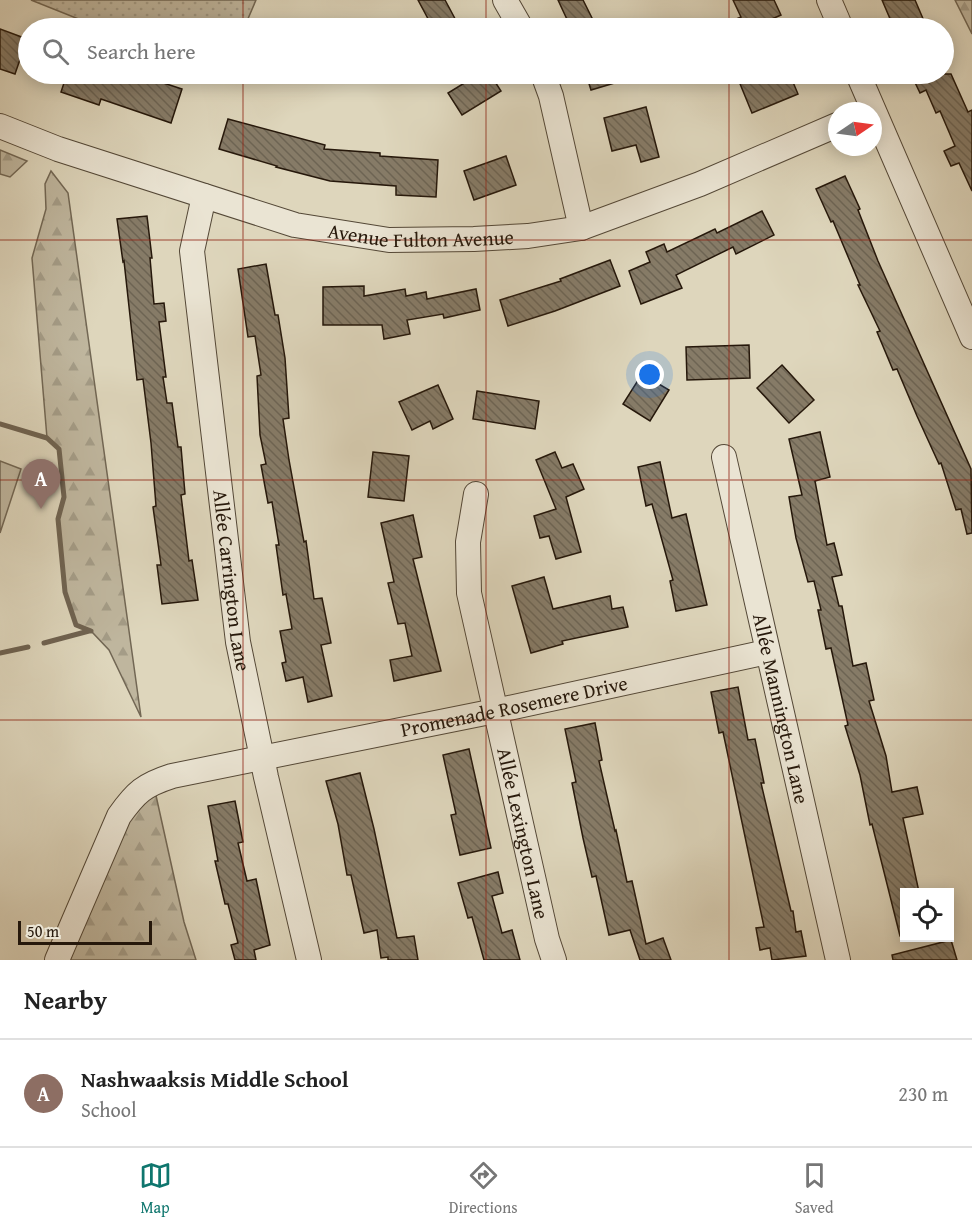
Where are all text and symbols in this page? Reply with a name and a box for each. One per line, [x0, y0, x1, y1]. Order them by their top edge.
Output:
search box [18, 18, 954, 84]
icon: search [39, 35, 72, 68]
text: Search here [87, 35, 196, 67]
north arrow [828, 102, 882, 156]
street label: Avenue Fulton Avenue [326, 215, 514, 254]
your location [635, 360, 664, 389]
pin: A [22, 460, 60, 509]
street label: Allée Carrington Lane [206, 488, 259, 674]
street label: Allée Mannington Lane [746, 610, 817, 807]
street label: Promenade Rosemere Drive [398, 668, 630, 744]
street label: Allée Lexington Lane [490, 745, 557, 922]
map controls [900, 888, 954, 942]
button: locate [900, 888, 954, 942]
scale bar [18, 918, 152, 946]
text: 50 m [27, 919, 59, 943]
text: Nearby [24, 980, 107, 1019]
text: Nashwaaksis Middle School [81, 1063, 349, 1095]
text: A [37, 1079, 50, 1108]
text: 230 m [898, 1079, 948, 1108]
text: School [81, 1095, 137, 1124]
tab: Map [139, 1159, 172, 1219]
tab: Directions [449, 1159, 518, 1219]
tab: Saved [795, 1159, 833, 1219]

